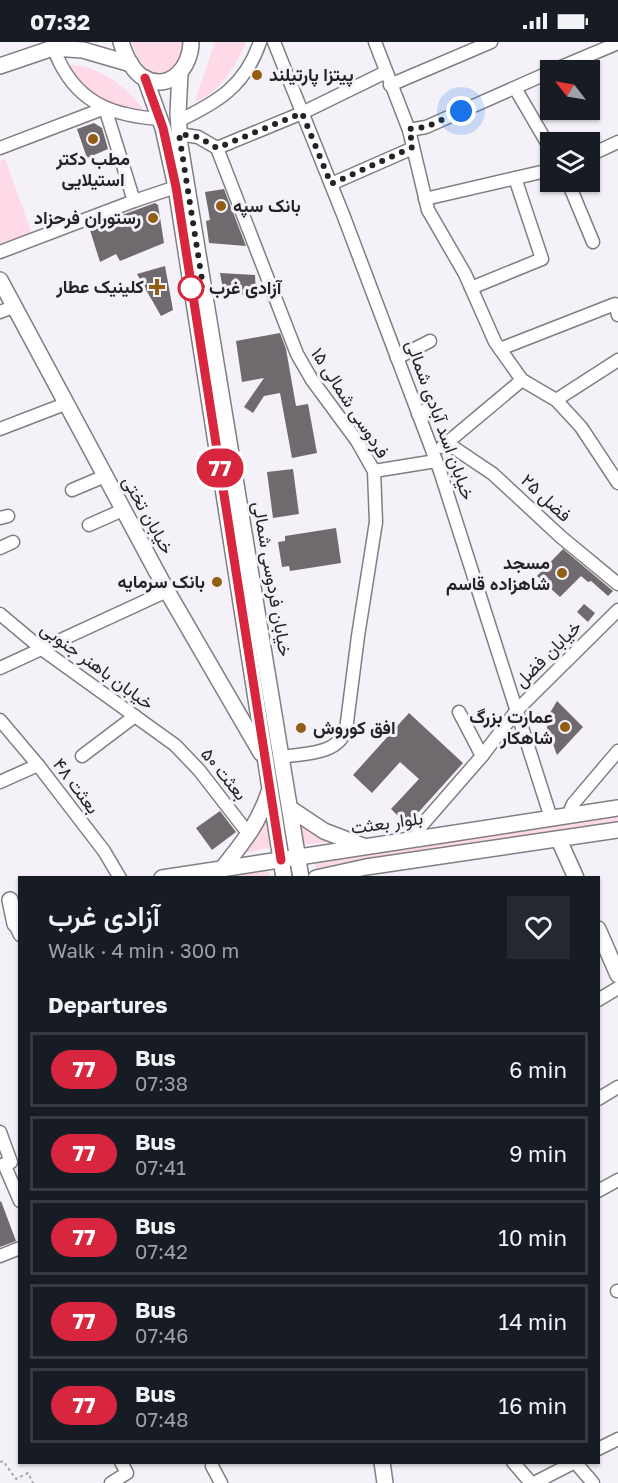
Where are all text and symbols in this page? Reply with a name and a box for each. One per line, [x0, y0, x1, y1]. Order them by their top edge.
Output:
text: 07:32 [30, 8, 90, 35]
north arrow [540, 60, 600, 120]
map controls [540, 60, 600, 192]
place label: پیتزا پارتیلند [269, 63, 354, 87]
marker: پیتزا پارتیلند [250, 68, 264, 82]
your location [446, 96, 476, 126]
marker: مطب دکتر استیلایی [86, 132, 100, 146]
button: layers [540, 132, 600, 192]
place label: مطب دکتر استیلایی [55, 147, 130, 191]
place label: بانک سپه [233, 194, 301, 218]
marker: بانک سپه [214, 199, 228, 213]
place label: رستوران فرحزاد [34, 206, 141, 229]
marker: رستوران فرحزاد [146, 211, 160, 225]
place label: کلینیک عطار [55, 275, 144, 298]
marker: آزادی غرب [178, 275, 204, 301]
place label: آزادی غرب [209, 276, 283, 299]
marker: کلینیک عطار [148, 278, 166, 296]
street label: خیابان اسد آبادی شمالی [401, 337, 480, 503]
street label: فردوسی شمالی ۱۵ [306, 343, 395, 462]
line badge: 77 [193, 448, 247, 488]
text: 77 [209, 455, 231, 481]
street label: فضل ۲۵ [516, 469, 576, 527]
street label: خیابان تختی [118, 472, 179, 558]
street label: خیابان فردوسی شمالی [248, 500, 297, 658]
place label: مسجد شاهزاده قاسم [446, 551, 550, 596]
marker: مسجد شاهزاده قاسم [555, 566, 569, 580]
place label: بانک سرمایه [117, 570, 205, 593]
marker: بانک سرمایه [210, 575, 224, 589]
street label: خیابان فضل [509, 615, 586, 692]
street label: خیابان باهنر جنوبی [36, 617, 159, 715]
place label: عمارت بزرگ شاهکار [469, 705, 553, 749]
place label: افق کوروش [313, 716, 396, 739]
marker: عمارت بزرگ شاهکار [558, 720, 572, 734]
marker: افق کوروش [294, 721, 308, 735]
street label: بعثت ۵۰ [197, 743, 253, 804]
street label: بعثت ۴۸ [49, 753, 105, 818]
street label: بلوار بعثت [349, 806, 425, 839]
button: heart [507, 896, 570, 959]
text: آزادی غرب [48, 899, 160, 932]
text: Walk · 4 min · 300 m [48, 938, 239, 962]
text: Departures [48, 991, 167, 1018]
text: Bus [135, 1044, 176, 1071]
text: 77 [73, 1056, 95, 1082]
text: 6 min [509, 1056, 567, 1083]
text: 07:38 [135, 1071, 188, 1095]
text: Bus [135, 1128, 176, 1155]
text: 77 [73, 1140, 95, 1166]
text: 9 min [509, 1140, 567, 1167]
text: 07:41 [135, 1155, 186, 1179]
text: Bus [135, 1212, 176, 1239]
text: 77 [73, 1224, 95, 1250]
text: 10 min [498, 1224, 567, 1251]
text: 07:42 [135, 1239, 188, 1263]
text: Bus [135, 1296, 176, 1323]
text: 77 [73, 1308, 95, 1334]
text: 14 min [499, 1308, 567, 1335]
text: 07:46 [135, 1323, 188, 1347]
text: Bus [135, 1380, 176, 1407]
text: 77 [73, 1392, 95, 1418]
text: 16 min [499, 1392, 567, 1419]
text: 07:48 [135, 1407, 188, 1431]

